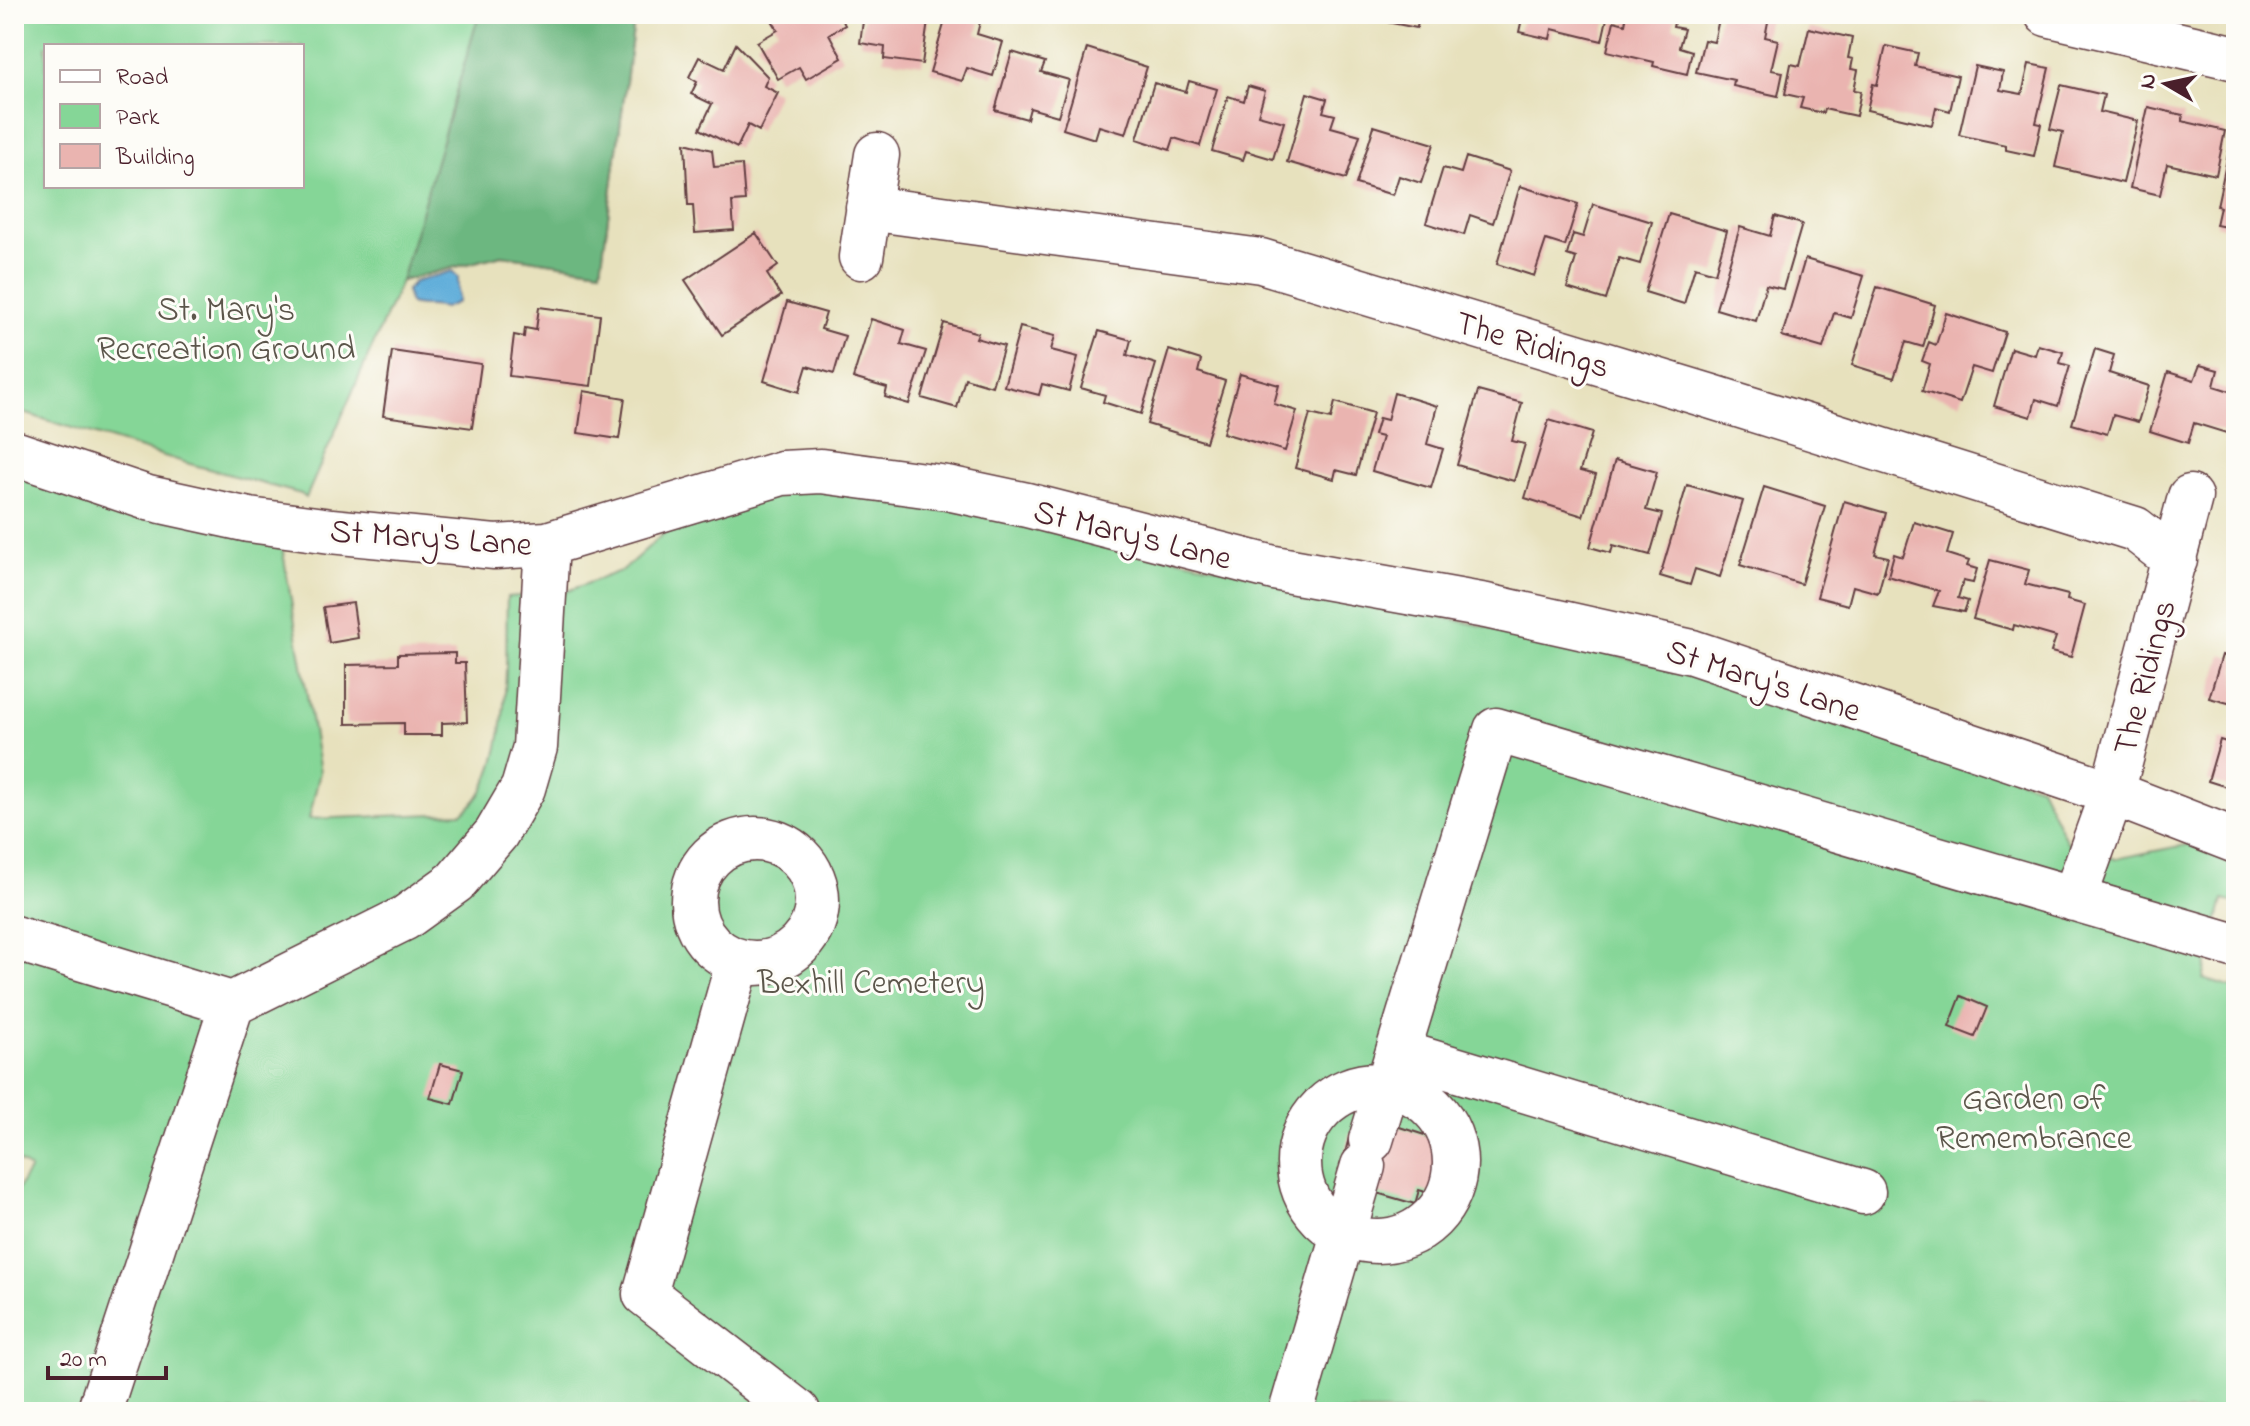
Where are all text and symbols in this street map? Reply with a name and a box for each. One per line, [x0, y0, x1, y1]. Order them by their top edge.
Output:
legend [44, 44, 304, 188]
north arrow [2126, 44, 2206, 124]
text: Road [116, 61, 169, 96]
text: N [2132, 71, 2166, 91]
text: Park [116, 101, 160, 136]
text: Building [115, 141, 195, 176]
park label: St. Mary's Recreation Ground [97, 287, 355, 376]
street label: The Ridings [1449, 300, 1615, 394]
street label: St Mary's Lane [1028, 488, 1237, 586]
street label: St Mary's Lane [328, 508, 534, 572]
street label: The Ridings [2102, 595, 2192, 761]
street label: St Mary's Lane [1659, 628, 1867, 738]
park label: Bexhill Cemetery [756, 960, 985, 1010]
park label: Garden of Remembrance [1936, 1076, 2133, 1165]
scale bar [48, 1330, 166, 1380]
text: 20 m [60, 1343, 107, 1378]

